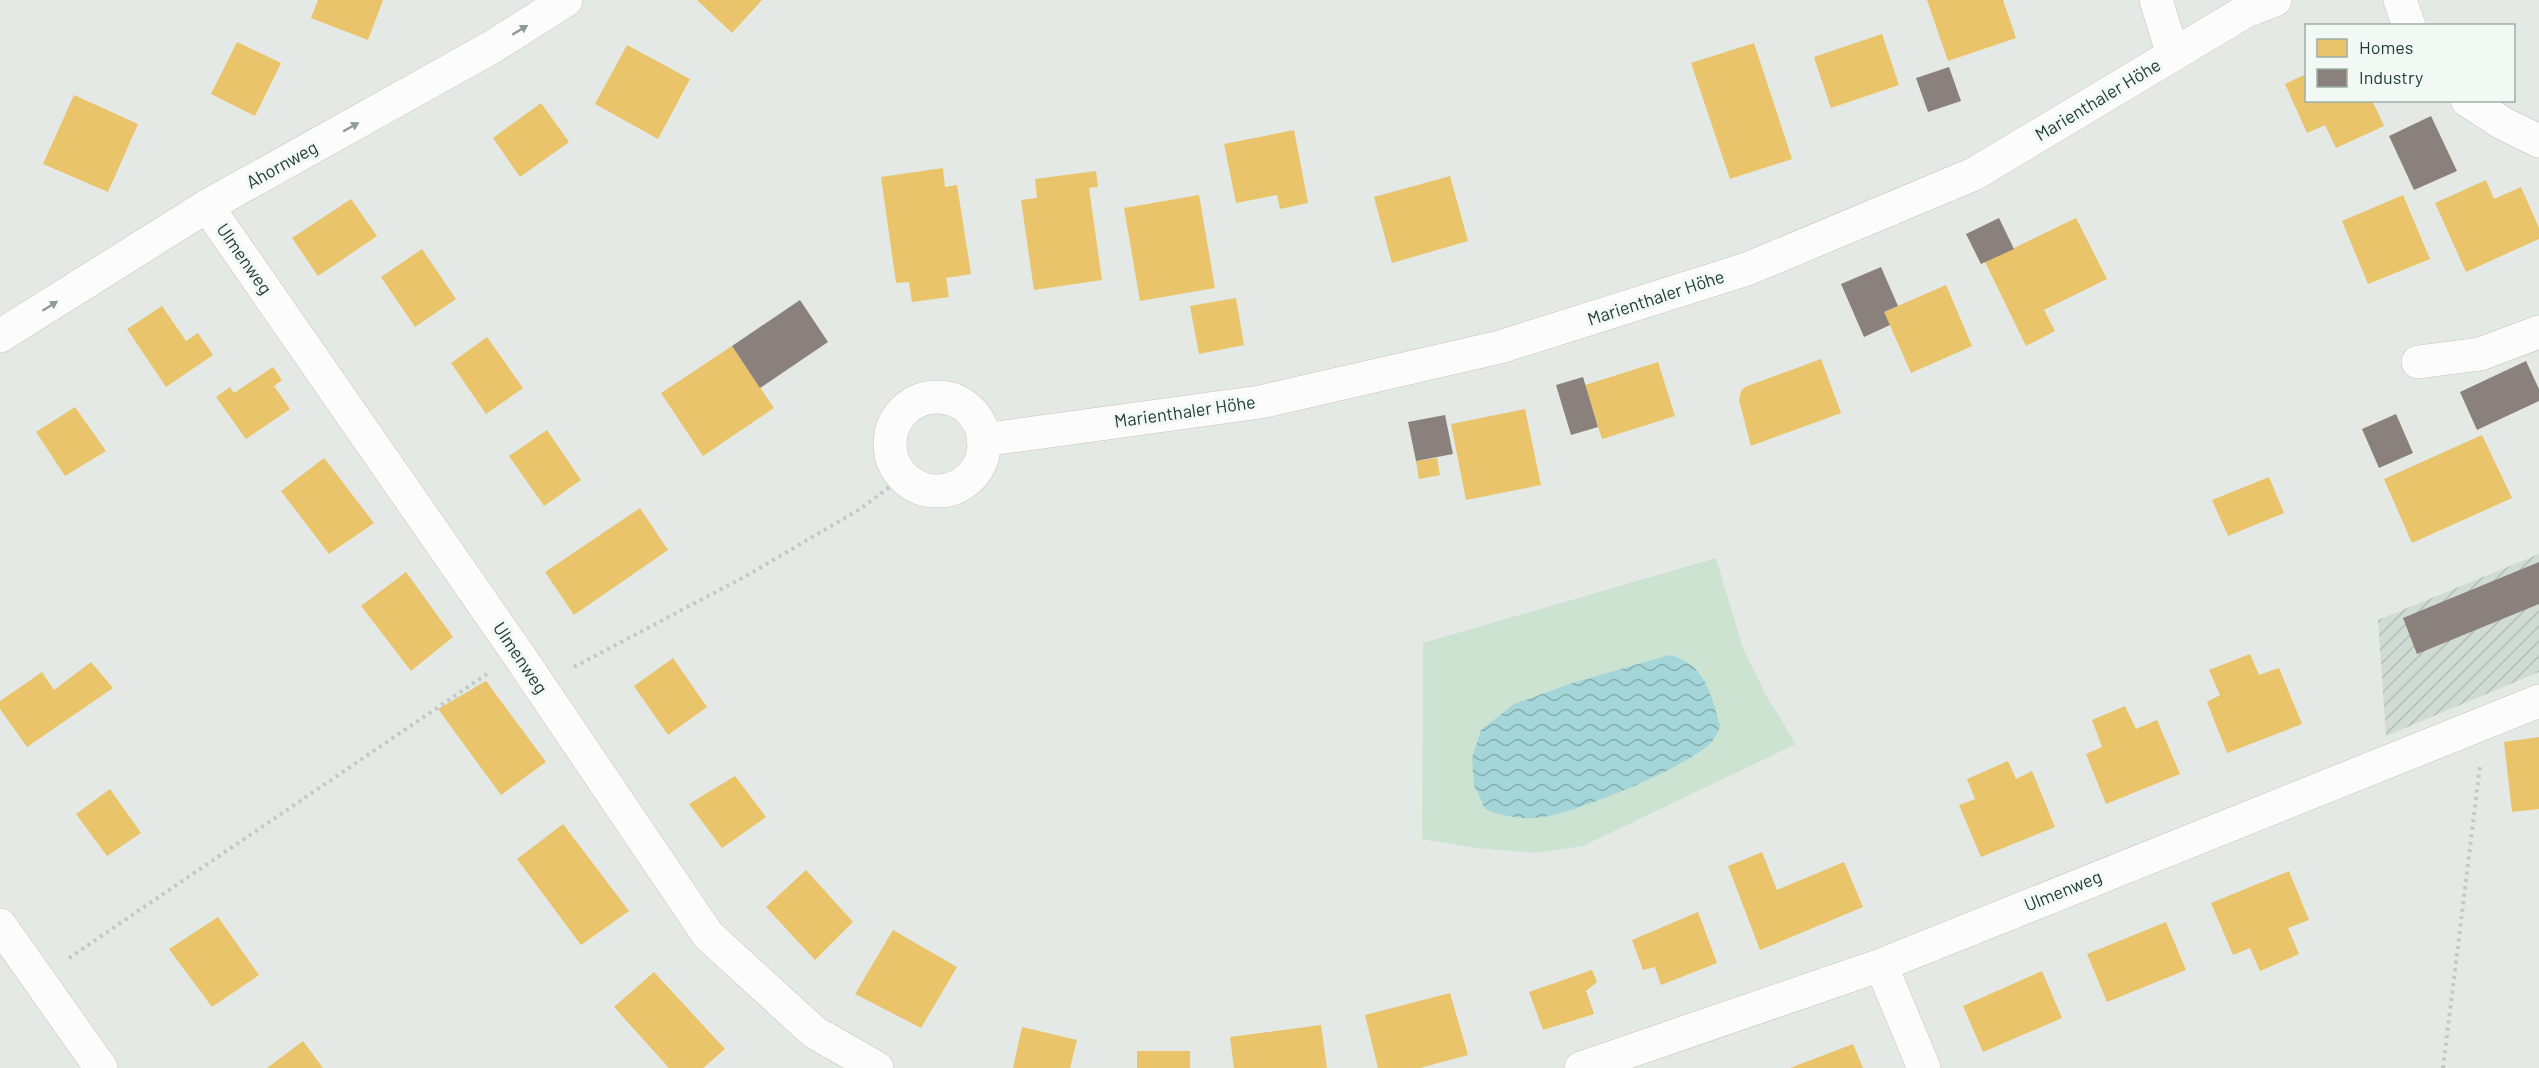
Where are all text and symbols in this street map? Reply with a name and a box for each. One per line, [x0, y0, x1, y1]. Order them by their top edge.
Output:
one-way arrow [512, 24, 528, 35]
legend [2305, 24, 2515, 102]
text: Homes [2359, 36, 2413, 58]
street label: Marienthaler Höhe [2031, 53, 2164, 145]
text: Industry [2359, 66, 2423, 88]
one-way arrow [343, 122, 360, 132]
street label: Ahornweg [242, 136, 321, 193]
street label: Ulmenweg [212, 219, 277, 298]
street label: Marienthaler Höhe [1585, 265, 1727, 330]
one-way arrow [42, 301, 58, 312]
street label: Marienthaler Höhe [1113, 390, 1257, 432]
street label: Ulmenweg [489, 617, 553, 697]
street label: Ulmenweg [2021, 865, 2105, 916]

